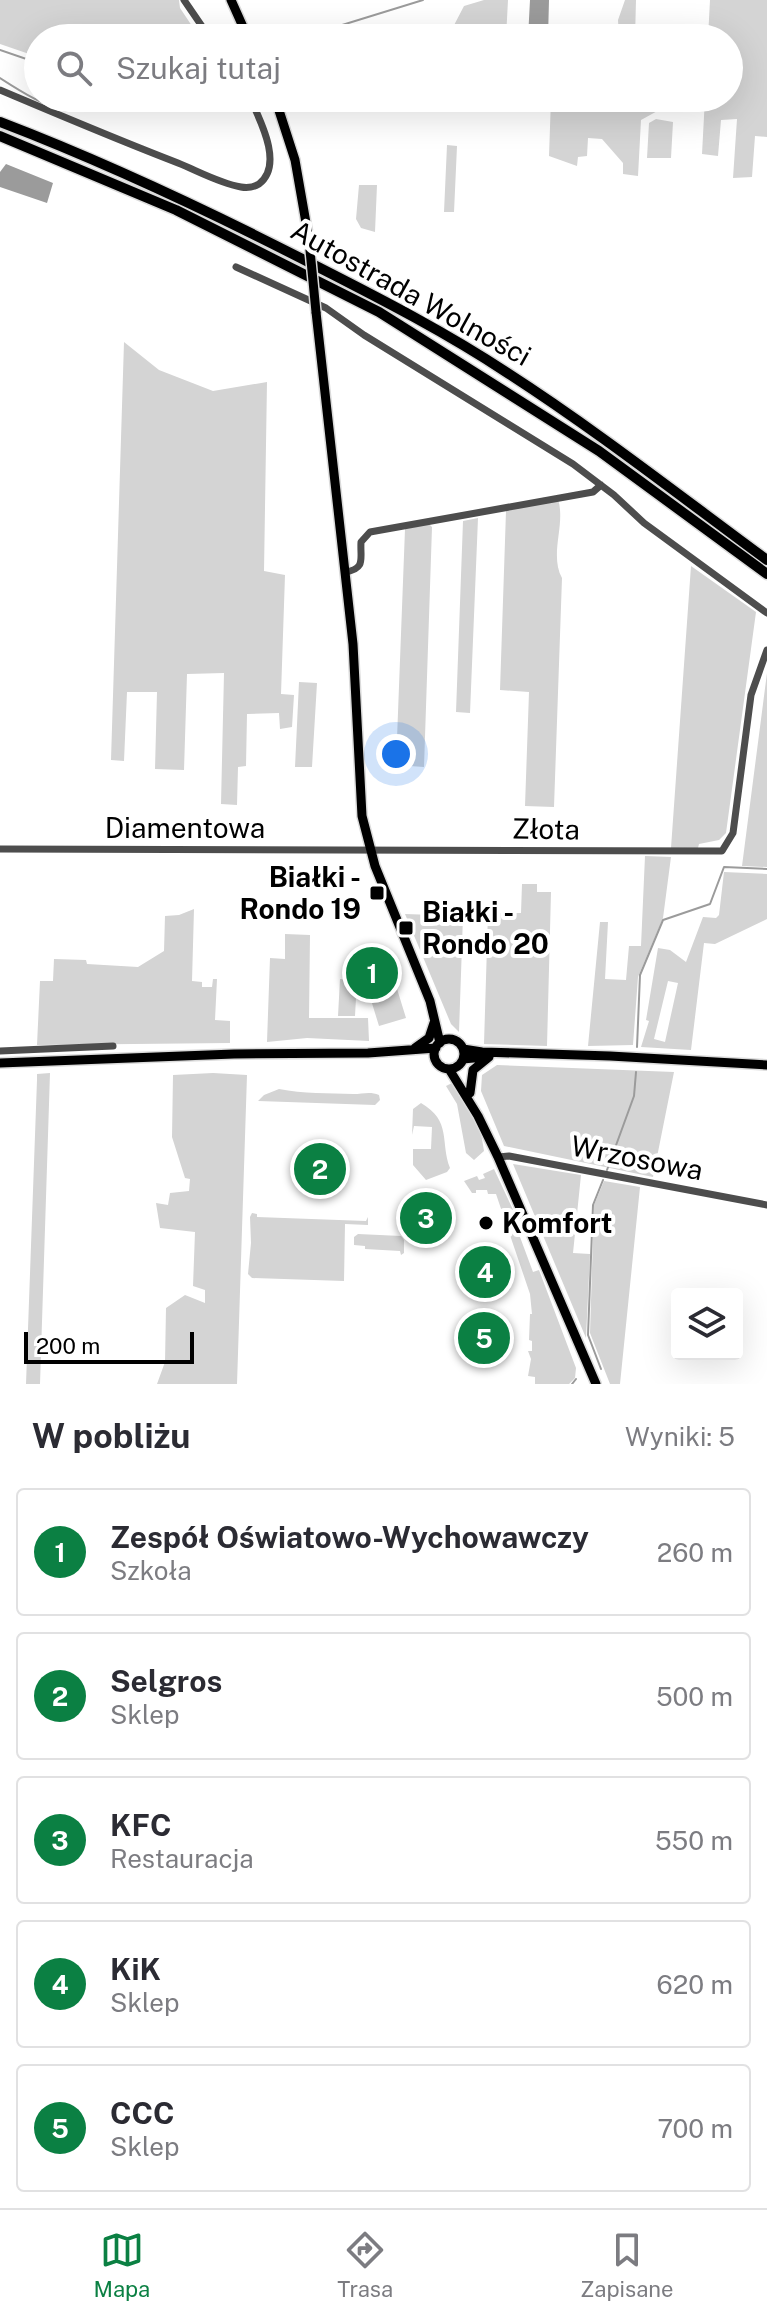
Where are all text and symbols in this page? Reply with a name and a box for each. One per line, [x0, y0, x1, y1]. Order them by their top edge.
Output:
search box [24, 24, 743, 112]
icon: search [52, 46, 96, 90]
text: Szukaj tutaj [116, 50, 281, 86]
street label: Autostrada Wolności [286, 213, 537, 372]
your location [376, 734, 416, 774]
street label: Diamentowa [105, 811, 265, 844]
street label: Złota [512, 811, 580, 846]
place label: Białki - Rondo 19 [239, 860, 361, 925]
marker: Białki - Rondo 19 [368, 884, 386, 902]
place label: Białki - Rondo 20 [422, 895, 549, 960]
marker: Białki - Rondo 20 [397, 919, 415, 937]
pin: 1 [346, 943, 398, 1003]
street label: Wrzosowa [568, 1129, 706, 1186]
pin: 2 [294, 1139, 346, 1199]
pin: 3 [400, 1188, 452, 1248]
place label: Komfort [502, 1206, 612, 1239]
marker: Komfort [477, 1214, 495, 1232]
pin: 4 [459, 1242, 511, 1302]
map controls [671, 1288, 743, 1360]
button: layers [671, 1288, 743, 1360]
pin: 5 [458, 1308, 510, 1368]
scale bar [24, 1328, 194, 1364]
text: 200 m [36, 1333, 100, 1359]
text: W pobliżu [32, 1416, 191, 1456]
text: Wyniki: 5 [625, 1421, 735, 1452]
text: Zespół Oświatowo-Wychowawczy [110, 1519, 589, 1555]
text: 1 [54, 1537, 66, 1568]
text: 260 m [657, 1537, 733, 1568]
text: Szkoła [110, 1555, 192, 1586]
text: Selgros [110, 1663, 222, 1699]
text: 2 [52, 1681, 68, 1712]
text: 500 m [656, 1681, 733, 1712]
text: Sklep [110, 1699, 179, 1730]
text: KFC [110, 1807, 171, 1843]
text: 3 [51, 1825, 69, 1856]
text: 550 m [655, 1825, 733, 1856]
text: Restauracja [110, 1843, 254, 1874]
text: KiK [110, 1951, 161, 1987]
text: 4 [51, 1969, 69, 2000]
text: 620 m [657, 1969, 733, 2000]
text: Sklep [110, 1987, 179, 2018]
text: CCC [110, 2095, 175, 2131]
text: 5 [51, 2113, 69, 2144]
text: 700 m [657, 2113, 733, 2144]
text: Sklep [110, 2131, 179, 2162]
tab: Mapa [94, 2228, 150, 2302]
tab: Trasa [337, 2228, 393, 2302]
tab: Zapisane [580, 2228, 673, 2302]

